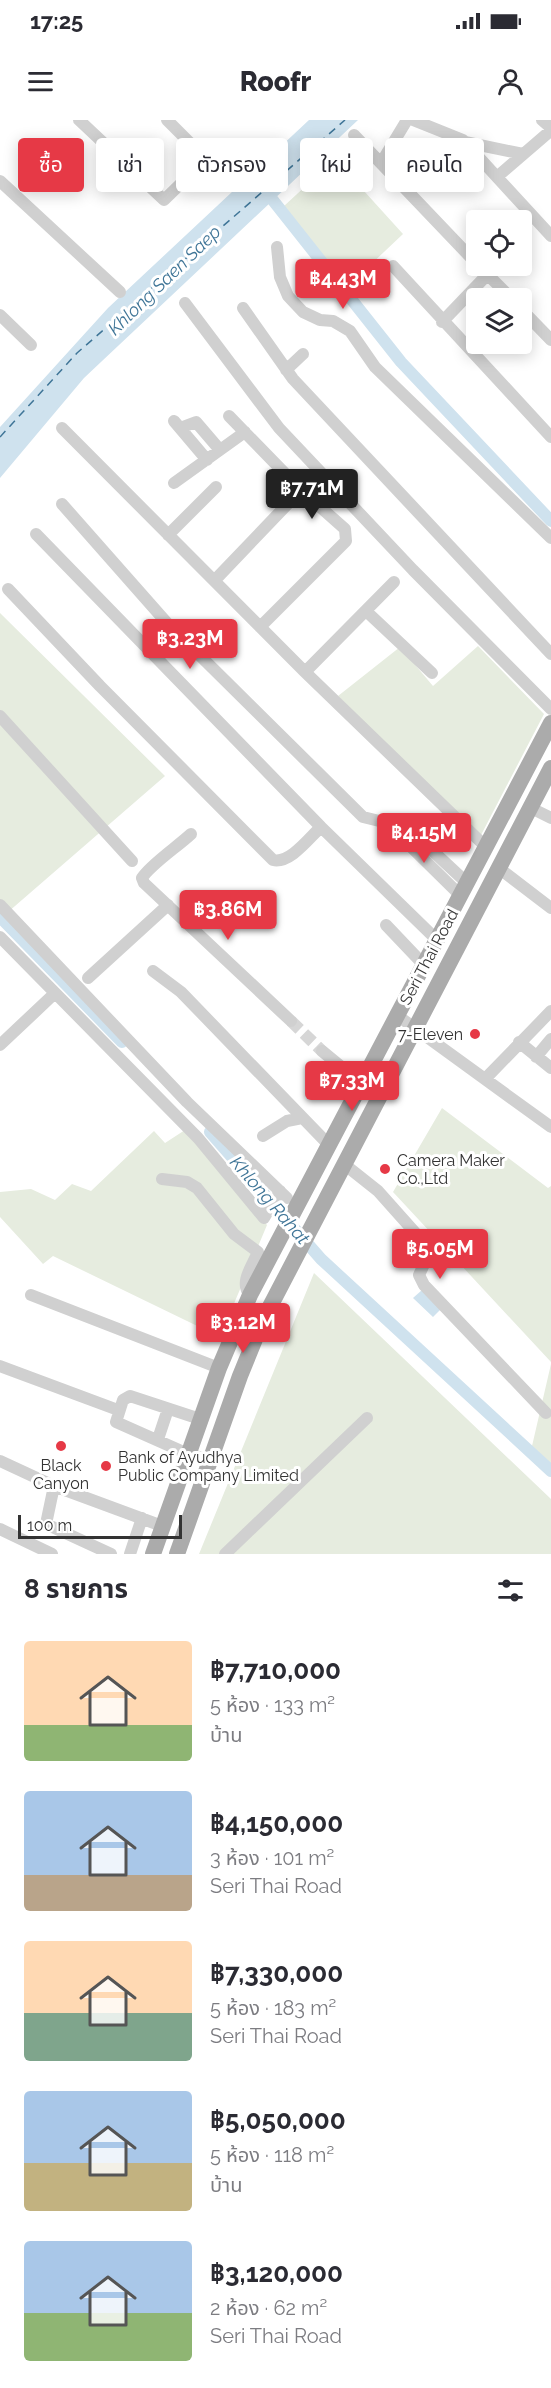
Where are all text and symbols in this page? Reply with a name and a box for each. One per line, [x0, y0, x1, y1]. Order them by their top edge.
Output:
text: 17:25 [30, 8, 83, 34]
icon: menu [24, 65, 57, 98]
icon: person [494, 65, 527, 98]
text: Roofr [240, 66, 311, 97]
chip: ซื้อ [18, 138, 84, 192]
chip: เช่า [96, 138, 164, 192]
chip: ตัวกรอง [176, 138, 288, 192]
chip: ใหม่ [300, 138, 373, 192]
chip: คอนโด [385, 138, 484, 192]
map controls [466, 210, 532, 354]
button: locate [466, 210, 532, 276]
water label: Khlong Saen Saep [103, 221, 225, 339]
pin: ฿4.43M [294, 259, 392, 310]
text: ฿4.43M [309, 266, 377, 290]
button: layers [466, 288, 532, 354]
pin: ฿7.71M [263, 469, 361, 520]
text: ฿7.71M [280, 476, 344, 500]
pin: ฿3.23M [141, 619, 239, 670]
text: ฿3.23M [156, 626, 224, 650]
pin: ฿4.15M [375, 813, 473, 864]
text: ฿4.15M [391, 820, 457, 844]
pin: ฿3.86M [179, 890, 277, 941]
text: ฿3.86M [194, 897, 262, 921]
street label: Seri Thai Road [396, 906, 462, 1008]
place label: 7-Eleven [398, 1025, 463, 1044]
marker: 7-Eleven [468, 1027, 482, 1041]
pin: ฿7.33M [303, 1061, 401, 1112]
text: ฿7.33M [319, 1068, 385, 1092]
place label: Camera Maker Co.,Ltd [397, 1151, 505, 1188]
water label: Khlong Rahat [226, 1152, 314, 1248]
marker: Camera Maker Co.,Ltd [378, 1162, 392, 1176]
pin: ฿5.05M [391, 1229, 489, 1280]
text: ฿5.05M [406, 1236, 474, 1260]
pin: ฿3.12M [194, 1303, 292, 1354]
text: ฿3.12M [210, 1310, 276, 1334]
marker: Black Canyon [54, 1439, 68, 1453]
place label: Bank of Ayudhya Public Company Limited [118, 1448, 299, 1485]
place label: Black Canyon [33, 1456, 89, 1493]
marker: Bank of Ayudhya Public Company Limited [99, 1459, 113, 1473]
scale bar [18, 1512, 182, 1540]
text: 100 m [27, 1516, 72, 1535]
text: 8 รายการ [24, 1574, 128, 1604]
icon: filters [494, 1574, 527, 1607]
text: ฿7,710,000 [210, 1655, 341, 1685]
icon: home [72, 1665, 144, 1737]
text: 5 ห้อง · 133 m² [210, 1693, 335, 1717]
text: บ้าน [210, 1723, 242, 1747]
text: ฿4,150,000 [210, 1808, 343, 1838]
icon: home [72, 1815, 144, 1887]
text: 3 ห้อง · 101 m² [210, 1846, 334, 1870]
text: Seri Thai Road [210, 1874, 342, 1898]
text: ฿7,330,000 [210, 1958, 343, 1988]
icon: home [72, 1965, 144, 2037]
text: 5 ห้อง · 183 m² [210, 1996, 336, 2020]
text: Seri Thai Road [210, 2024, 342, 2048]
text: ฿5,050,000 [210, 2105, 346, 2135]
icon: home [72, 2115, 144, 2187]
text: 5 ห้อง · 118 m² [210, 2143, 334, 2167]
text: บ้าน [210, 2173, 242, 2197]
text: ฿3,120,000 [210, 2258, 343, 2288]
icon: home [72, 2265, 144, 2337]
text: 2 ห้อง · 62 m² [210, 2296, 327, 2320]
text: Seri Thai Road [210, 2324, 342, 2348]

